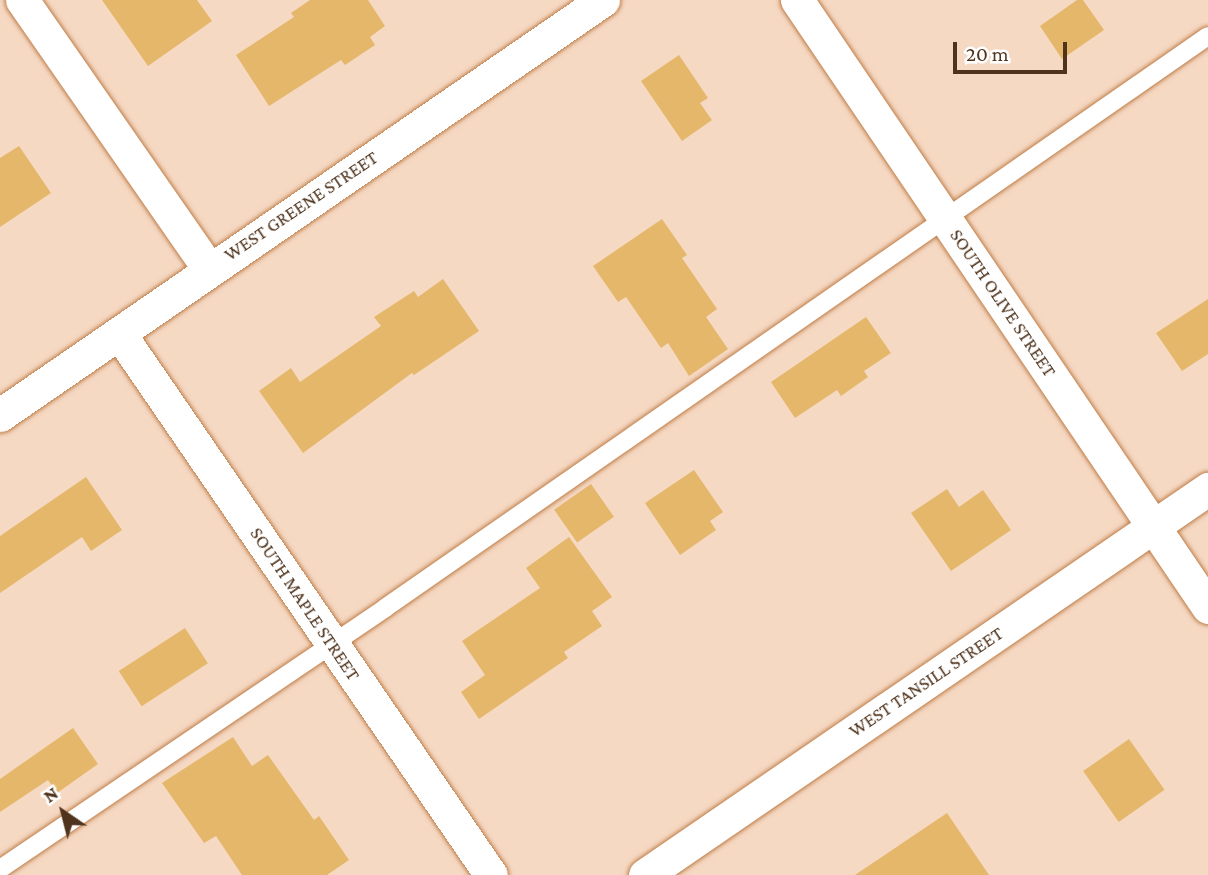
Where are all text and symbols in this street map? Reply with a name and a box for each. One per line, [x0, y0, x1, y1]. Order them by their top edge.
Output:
scale bar [956, 28, 1070, 72]
text: 20 m [966, 42, 1009, 66]
street label: WEST GREENE STREET [220, 146, 382, 266]
street label: SOUTH OLIVE STREET [945, 225, 1061, 381]
street label: SOUTH MAPLE STREET [245, 523, 365, 685]
street label: WEST TANSILL STREET [844, 622, 1008, 742]
north arrow [28, 777, 98, 847]
text: N [39, 782, 62, 807]

